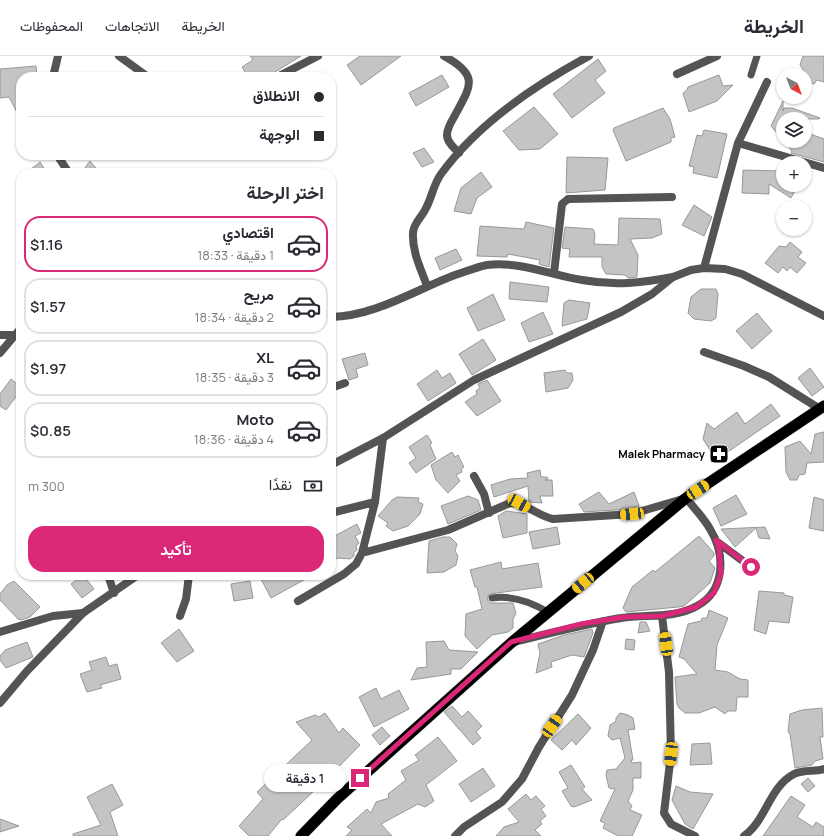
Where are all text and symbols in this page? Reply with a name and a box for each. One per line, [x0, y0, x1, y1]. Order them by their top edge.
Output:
text: الخريطة [744, 13, 804, 39]
text: المحفوظات [20, 16, 83, 35]
text: الاتجاهات [105, 16, 159, 35]
text: الخريطة [181, 16, 225, 35]
north arrow [776, 68, 812, 104]
map controls [776, 68, 812, 236]
text: الانطلاق [253, 85, 300, 106]
button: layers [776, 112, 812, 148]
text: الوجهة [259, 124, 300, 145]
button: + [776, 156, 812, 192]
text: اختر الرحلة [247, 180, 324, 204]
button: − [776, 200, 812, 236]
text: اقتصادي [222, 222, 274, 243]
icon: car [286, 226, 322, 262]
text: $1.16 [30, 234, 63, 255]
text: 1 دقيقة · 18:33 [197, 246, 274, 264]
text: مريح [244, 284, 274, 305]
icon: car [286, 288, 322, 324]
text: $1.57 [30, 296, 66, 317]
text: 2 دقيقة · 18:34 [194, 308, 274, 326]
text: XL [256, 347, 274, 368]
icon: car [286, 350, 322, 386]
text: $1.97 [30, 358, 66, 379]
text: 3 دقيقة · 18:35 [195, 368, 274, 386]
text: Moto [237, 409, 274, 430]
icon: car [286, 412, 322, 448]
text: $0.85 [30, 420, 71, 441]
text: 4 دقيقة · 18:36 [194, 430, 274, 448]
pharmacy icon: Malek Pharmacy [708, 443, 730, 465]
place label: Malek Pharmacy [618, 446, 706, 461]
text: نقدًا [269, 474, 292, 495]
icon: cash [302, 475, 324, 497]
text: 300 m [28, 477, 65, 495]
car [685, 478, 711, 502]
car [506, 492, 532, 514]
car [620, 507, 644, 521]
button: تأكيد [28, 526, 324, 572]
route start [742, 558, 760, 576]
car [570, 571, 596, 595]
car [658, 631, 674, 657]
car [540, 713, 564, 739]
car [664, 741, 678, 767]
callout: 1 دقيقة [264, 764, 346, 792]
text: 1 دقيقة [286, 769, 324, 787]
route end [351, 769, 369, 787]

